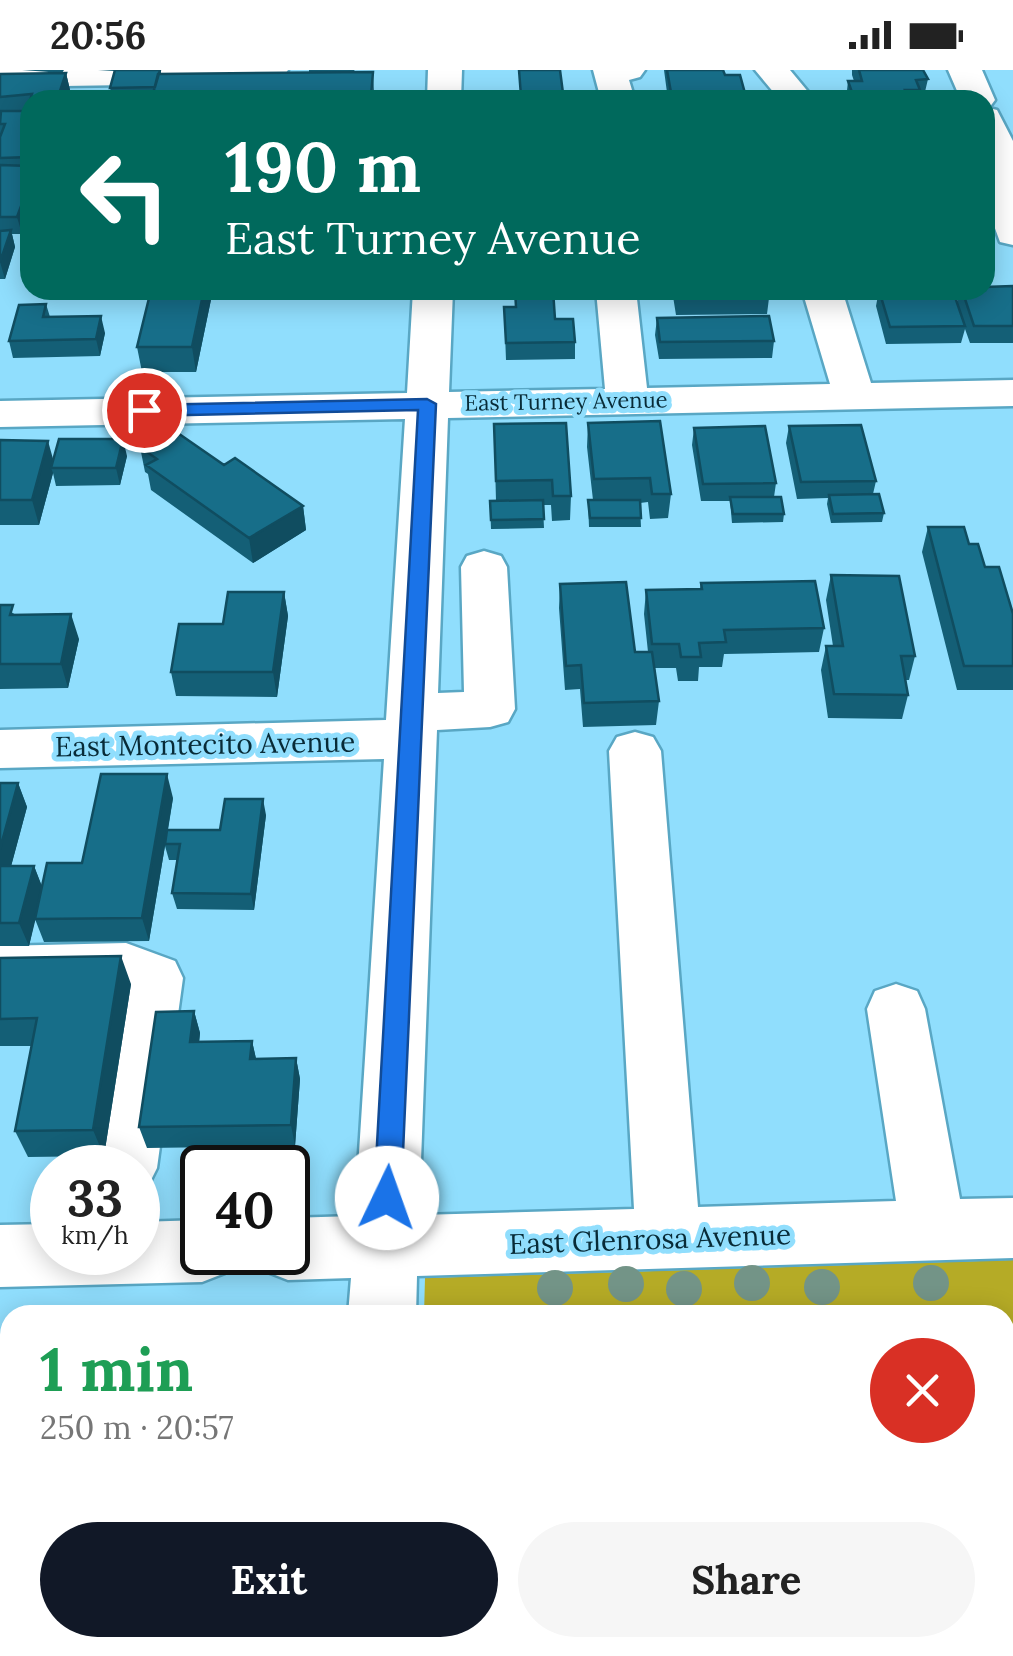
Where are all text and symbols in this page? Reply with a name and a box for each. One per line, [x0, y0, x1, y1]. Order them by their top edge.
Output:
text: 20:56 [50, 11, 146, 59]
text: 190 m [225, 122, 421, 211]
icon: left [60, 130, 190, 260]
text: East Turney Avenue [225, 209, 641, 266]
pin [102, 368, 187, 453]
icon: arrive [117, 383, 172, 438]
street label: East Turney Avenue [464, 385, 668, 417]
street label: East Montecito Avenue [55, 723, 355, 765]
speed limit sign: 40 [180, 1145, 310, 1275]
position arrow [335, 1146, 439, 1250]
text: 33 [67, 1166, 123, 1230]
street label: East Glenrosa Avenue [508, 1216, 792, 1262]
text: km/h [61, 1219, 129, 1251]
text: 1 min [40, 1331, 193, 1407]
button: close [870, 1338, 975, 1443]
text: 250 m · 20:57 [40, 1407, 234, 1448]
button: Exit [40, 1522, 498, 1637]
button: Share [518, 1522, 975, 1637]

